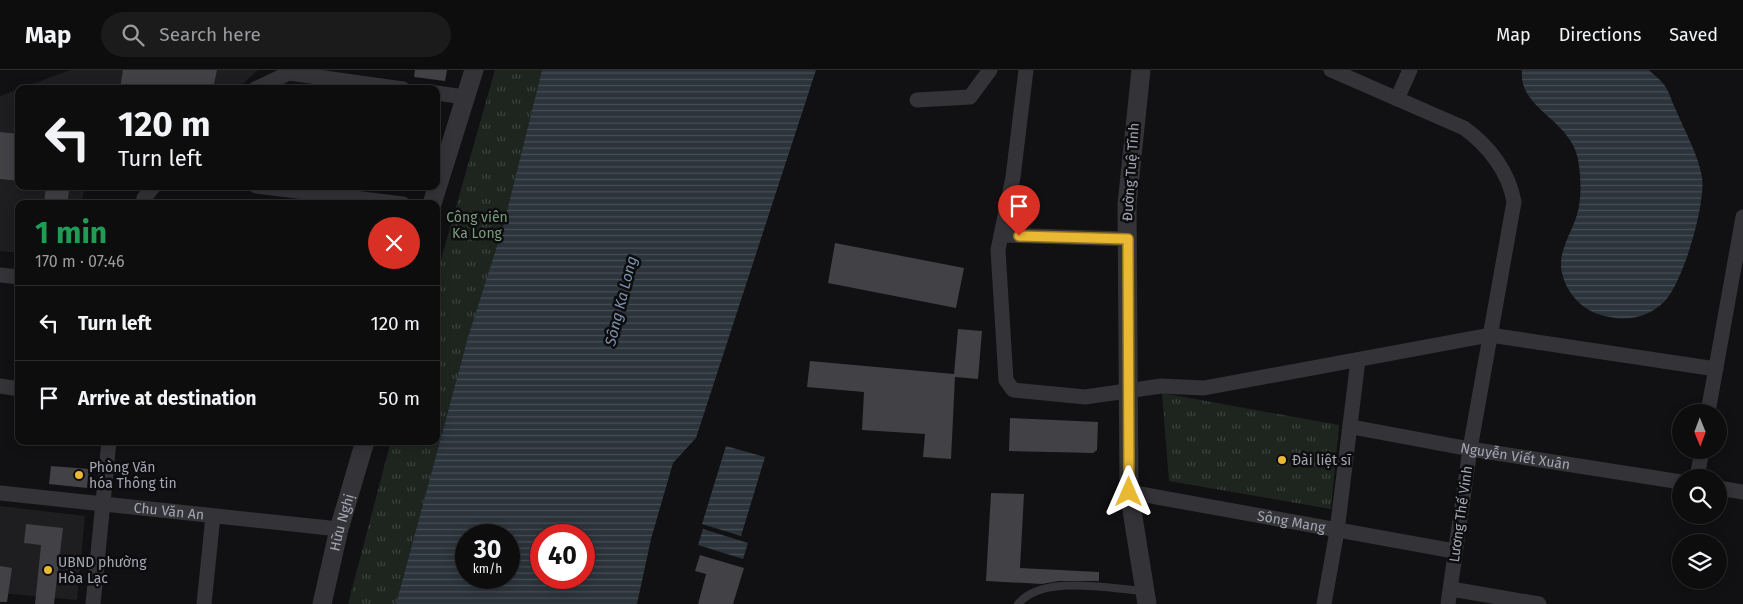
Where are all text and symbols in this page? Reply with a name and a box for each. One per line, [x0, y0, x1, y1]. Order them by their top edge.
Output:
search box [101, 12, 451, 57]
text: Map [25, 21, 71, 49]
icon: search [119, 21, 147, 49]
text: Search here [159, 23, 261, 46]
text: Map [1496, 24, 1531, 46]
text: Directions [1559, 24, 1641, 46]
text: Saved [1669, 24, 1718, 46]
text: 120 m [118, 103, 211, 145]
icon: left [35, 105, 100, 170]
street label: Đường Tuệ Tĩnh [1119, 122, 1143, 222]
text: Turn left [118, 145, 202, 172]
pin [998, 185, 1040, 236]
icon: arrive [1005, 192, 1033, 220]
park label: Công viên Ka Long [446, 209, 508, 242]
text: 1 min [35, 215, 107, 251]
button: close [368, 217, 420, 269]
text: 170 m · 07:46 [35, 252, 125, 271]
water label: Sông Ka Long [601, 254, 641, 349]
icon: left [35, 309, 63, 337]
text: Turn left [78, 312, 152, 335]
text: 120 m [370, 312, 420, 335]
icon: arrive [35, 384, 63, 412]
text: Arrive at destination [78, 387, 257, 410]
text: 50 m [379, 387, 420, 410]
north arrow [1672, 404, 1728, 459]
map controls [1672, 404, 1727, 589]
street label: Nguyễn Viết Xuân [1459, 439, 1572, 473]
place label: Đài liệt sĩ [1292, 452, 1352, 469]
marker: Đài liệt sĩ [1276, 454, 1288, 466]
place label: Phòng Văn hóa Thông tin [89, 459, 177, 492]
street label: Lương Thế Vinh [1445, 464, 1476, 563]
position arrow [1102, 465, 1154, 517]
marker: Phòng Văn hóa Thông tin [73, 469, 85, 481]
button: search [1672, 469, 1727, 524]
street label: Hữu Nghị [326, 492, 357, 553]
street label: Chu Văn An [133, 499, 205, 523]
street label: Sông Mang [1256, 507, 1328, 536]
speed limit sign: 40 [530, 524, 595, 589]
button: layers [1672, 534, 1727, 589]
text: 30 [474, 535, 501, 565]
place label: UBND phường Hòa Lạc [58, 554, 147, 587]
text: km/h [473, 562, 502, 576]
marker: UBND phường Hòa Lạc [42, 564, 54, 576]

